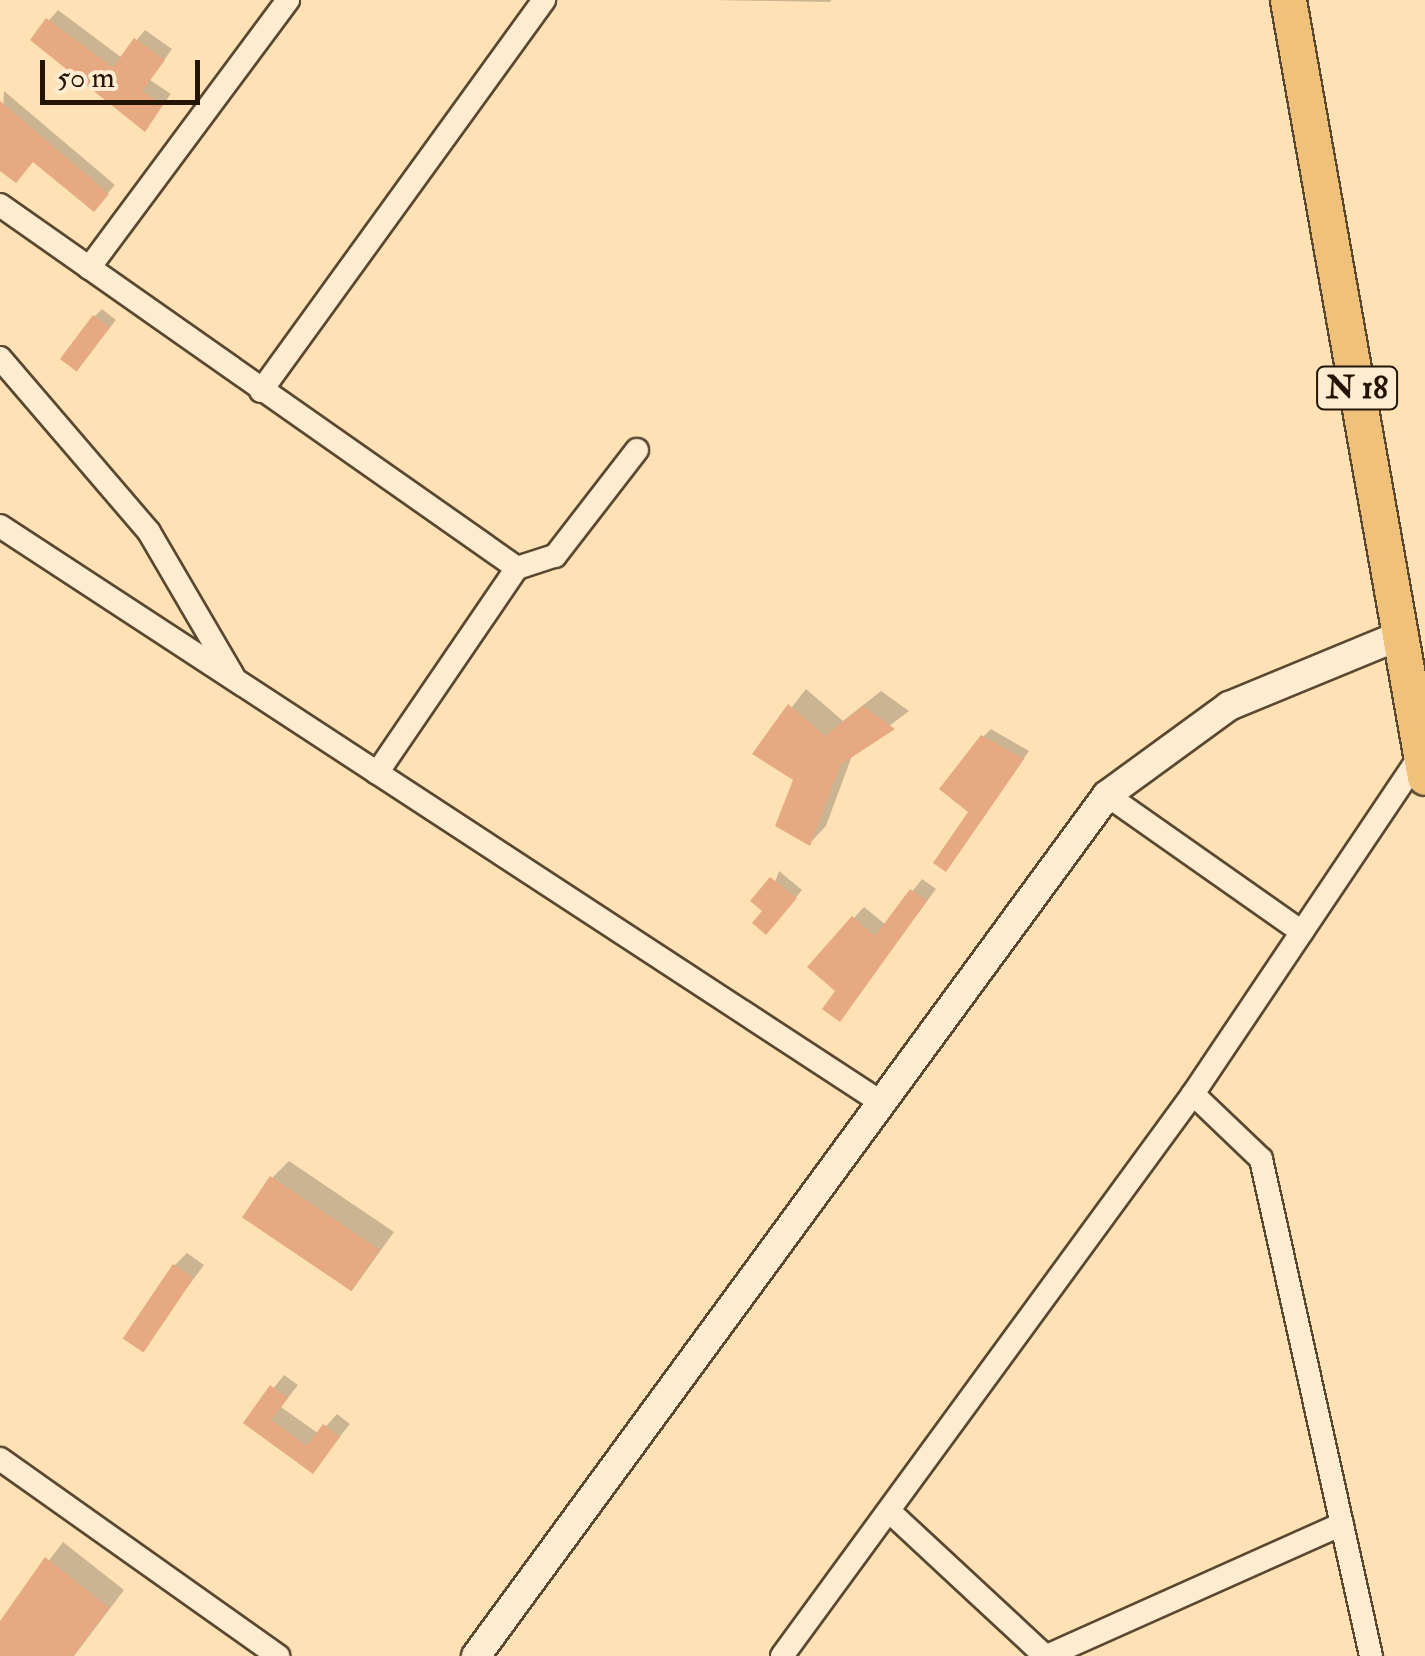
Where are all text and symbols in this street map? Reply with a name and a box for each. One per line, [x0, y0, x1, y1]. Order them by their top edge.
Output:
scale bar [45, 40, 205, 102]
text: 50 m [57, 59, 115, 96]
road number: N 18 [1314, 361, 1400, 415]

